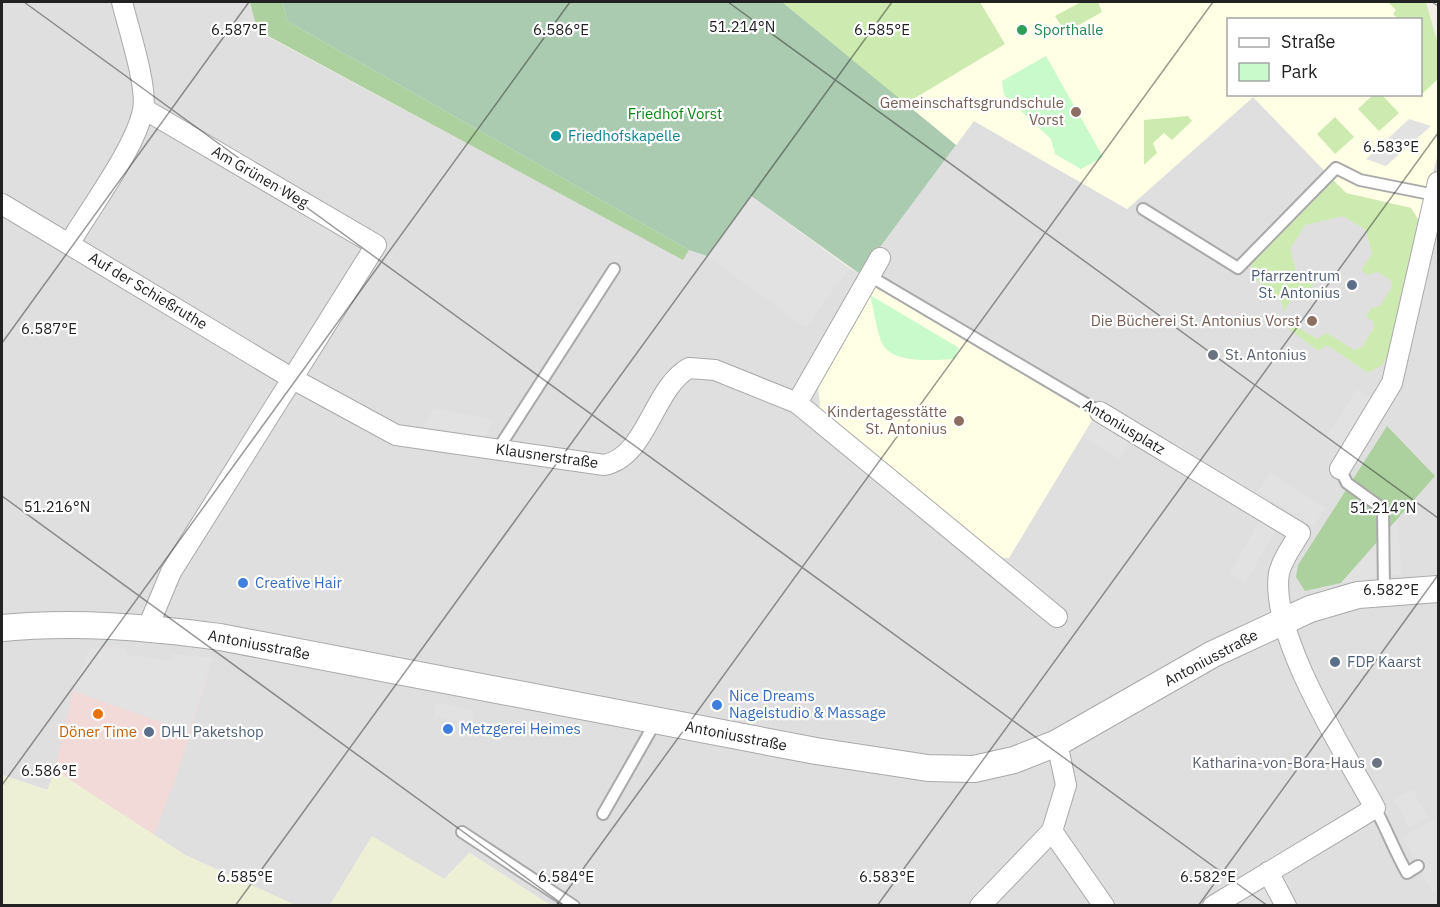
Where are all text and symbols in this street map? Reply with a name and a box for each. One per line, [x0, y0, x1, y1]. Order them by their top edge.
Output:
text: 51.214°N [709, 17, 775, 36]
legend [1227, 18, 1422, 96]
text: 6.587°E [211, 20, 267, 39]
text: 6.586°E [533, 20, 589, 39]
text: 6.585°E [854, 20, 910, 39]
place label: Sporthalle [1034, 20, 1104, 39]
marker: Sporthalle [1015, 23, 1029, 37]
text: Straße [1281, 30, 1335, 53]
text: Park [1281, 60, 1318, 83]
place label: Gemeinschaftsgrundschule Vorst [880, 93, 1064, 129]
park label: Friedhof Vorst [628, 104, 722, 123]
marker: Gemeinschaftsgrundschule Vorst [1069, 105, 1083, 119]
place label: Friedhofskapelle [568, 126, 680, 145]
marker: Friedhofskapelle [549, 129, 563, 143]
text: 6.583°E [1363, 137, 1419, 156]
street label: Am Grünen Weg [208, 141, 312, 212]
street label: Auf der Schießruthe [86, 248, 211, 333]
place label: Pfarrzentrum St. Antonius [1251, 266, 1340, 302]
marker: Pfarrzentrum St. Antonius [1345, 278, 1359, 292]
place label: Die Bücherei St. Antonius Vorst [1091, 311, 1300, 330]
marker: Die Bücherei St. Antonius Vorst [1305, 314, 1319, 328]
text: 6.587°E [21, 319, 77, 338]
place label: St. Antonius [1225, 345, 1306, 364]
marker: St. Antonius [1206, 348, 1220, 362]
street label: Antoniusplatz [1080, 395, 1169, 459]
place label: Kindertagesstätte St. Antonius [827, 402, 947, 438]
marker: Kindertagesstätte St. Antonius [952, 414, 966, 428]
street label: Klausnerstraße [495, 439, 600, 472]
text: 51.216°N [24, 497, 90, 516]
text: 51.214°N [1350, 498, 1416, 517]
place label: Creative Hair [255, 573, 342, 592]
marker: Creative Hair [236, 576, 250, 590]
text: 6.582°E [1363, 580, 1419, 599]
street label: Antoniusstraße [206, 625, 312, 664]
street label: Antoniusstraße [1161, 625, 1261, 690]
place label: FDP Kaarst [1347, 652, 1421, 671]
marker: FDP Kaarst [1328, 655, 1342, 669]
place label: Nice Dreams Nagelstudio & Massage [729, 686, 886, 722]
marker: Nice Dreams Nagelstudio & Massage [710, 698, 724, 712]
marker: Döner Time [91, 707, 105, 721]
street label: Antoniusstraße [683, 716, 789, 755]
place label: Metzgerei Heimes [460, 719, 581, 738]
place label: Döner Time [59, 722, 137, 741]
place label: DHL Paketshop [161, 722, 264, 741]
marker: Metzgerei Heimes [441, 722, 455, 736]
marker: DHL Paketshop [142, 725, 156, 739]
place label: Katharina-von-Bora-Haus [1192, 753, 1365, 772]
marker: Katharina-von-Bora-Haus [1370, 756, 1384, 770]
text: 6.586°E [21, 761, 77, 780]
text: 6.585°E [217, 867, 273, 886]
text: 6.584°E [538, 867, 594, 886]
text: 6.583°E [859, 867, 915, 886]
text: 6.582°E [1180, 867, 1236, 886]

